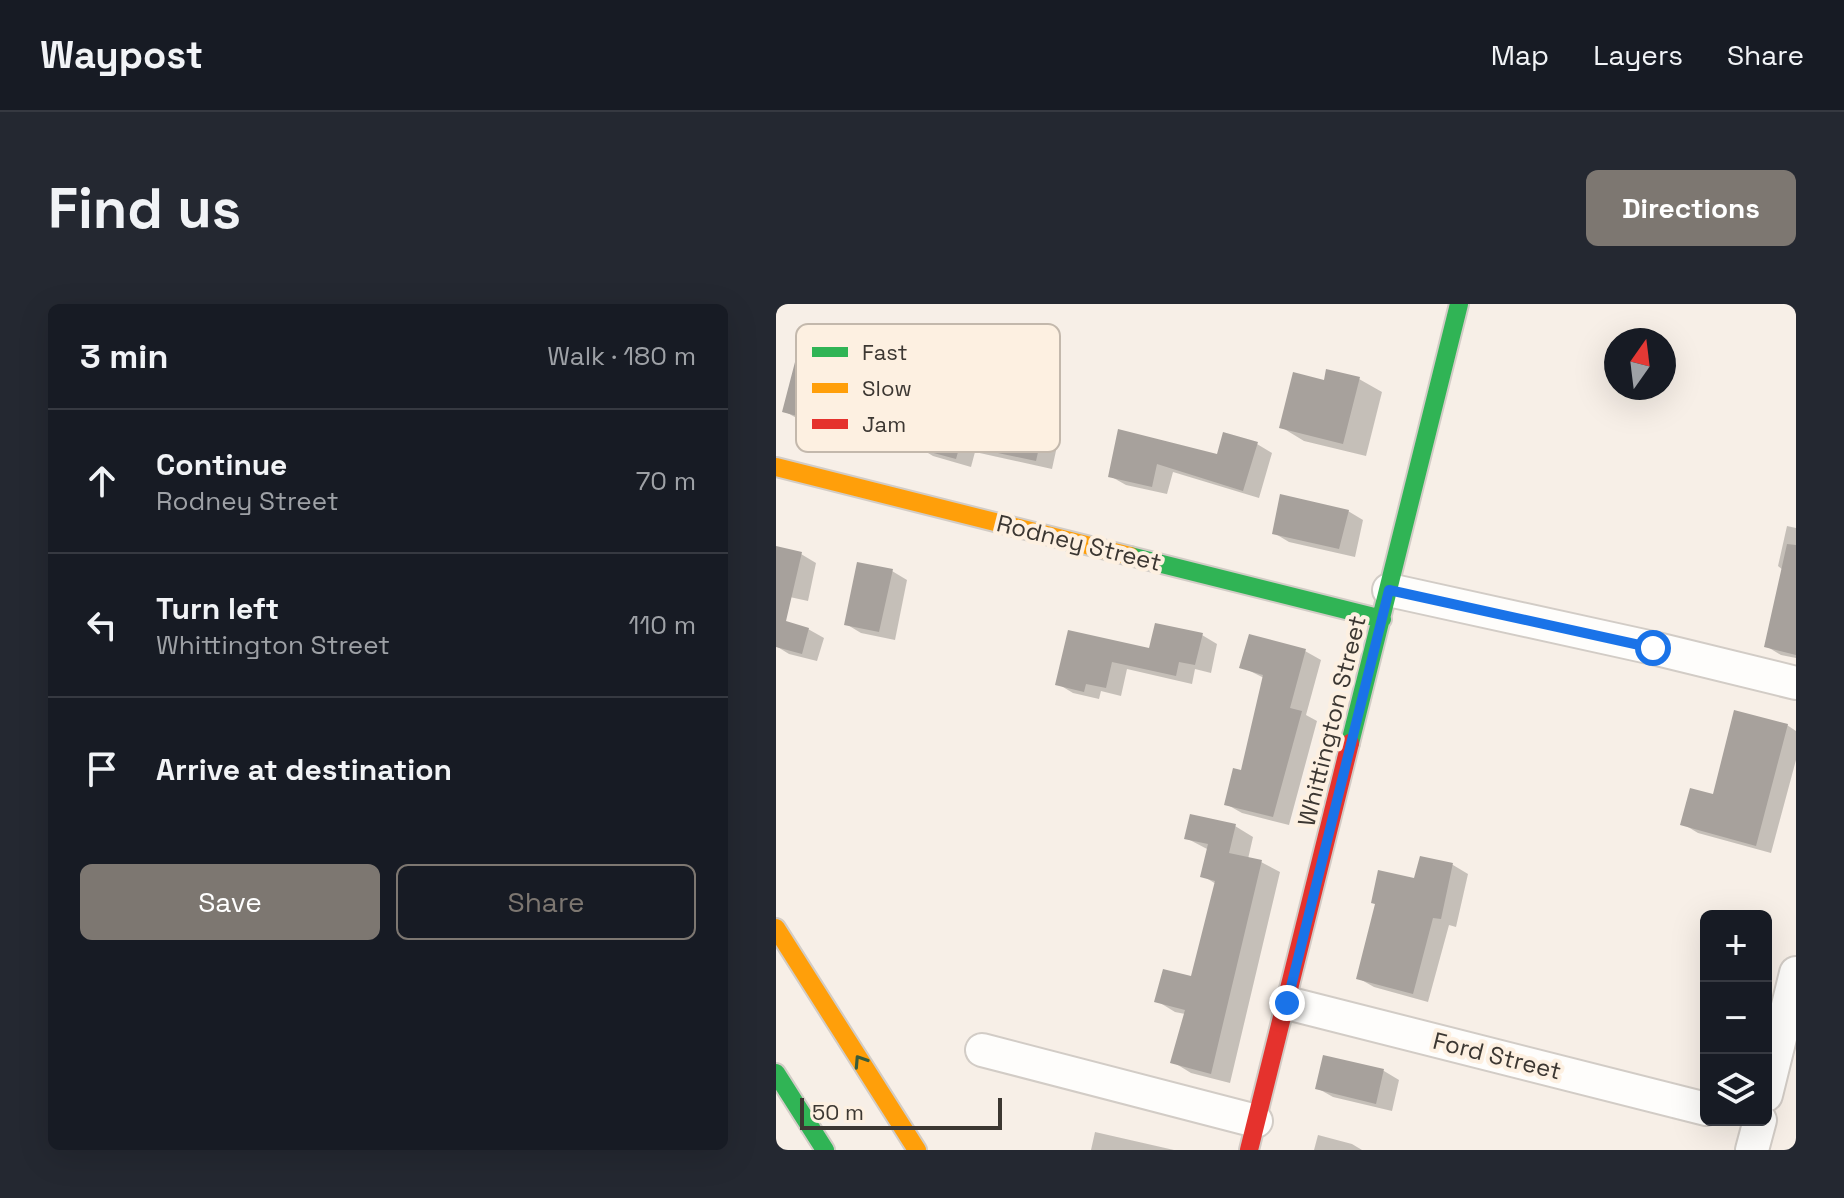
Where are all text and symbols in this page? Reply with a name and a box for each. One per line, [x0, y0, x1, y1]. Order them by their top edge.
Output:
text: Waypost [40, 31, 203, 79]
text: Map [1491, 37, 1549, 73]
text: Layers [1593, 37, 1683, 73]
text: Share [1727, 37, 1804, 73]
button: Directions [1586, 170, 1796, 246]
text: Find us [48, 173, 241, 244]
legend [796, 324, 1060, 452]
north arrow [1604, 328, 1676, 400]
text: 3 min [80, 335, 168, 378]
text: Fast [862, 338, 908, 366]
text: Walk · 180 m [547, 339, 696, 373]
text: Slow [862, 374, 912, 402]
text: Jam [862, 410, 906, 438]
text: Continue [156, 445, 287, 484]
icon: ahead [80, 459, 124, 503]
text: 70 m [636, 464, 696, 498]
text: Rodney Street [156, 484, 339, 518]
street label: Rodney Street [994, 507, 1165, 578]
text: Turn left [156, 589, 279, 628]
icon: left [80, 603, 124, 647]
text: 110 m [629, 608, 696, 642]
street label: Whittington Street [1290, 612, 1373, 829]
text: Whittington Street [156, 628, 390, 662]
route start [1635, 630, 1671, 666]
icon: arrive [80, 747, 124, 791]
text: Arrive at destination [156, 750, 452, 789]
button: Save [80, 864, 380, 940]
button: Share [396, 864, 696, 940]
map controls [1700, 910, 1772, 1126]
button: + [1700, 910, 1772, 982]
button: − [1700, 982, 1772, 1054]
route end [1269, 985, 1305, 1021]
street label: Ford Street [1430, 1025, 1565, 1086]
button: layers [1700, 1054, 1772, 1126]
one-way arrow [855, 1055, 870, 1069]
scale bar [800, 1094, 1002, 1130]
text: 50 m [812, 1098, 864, 1126]

